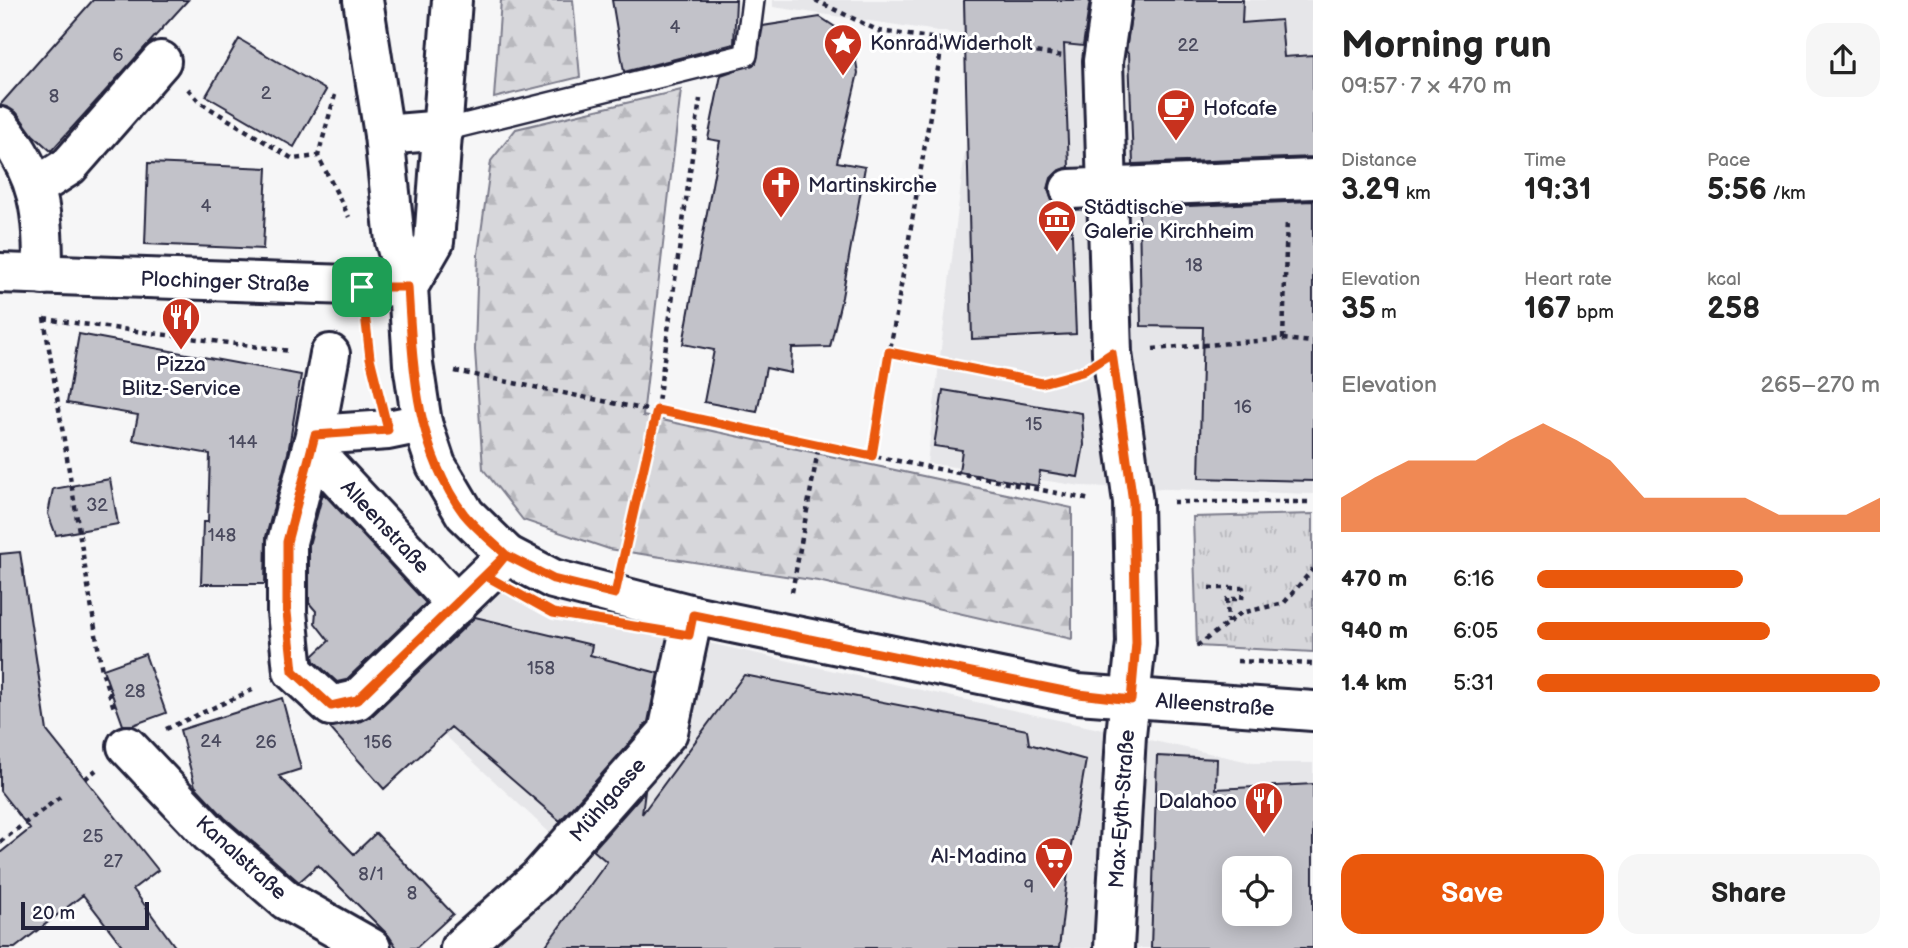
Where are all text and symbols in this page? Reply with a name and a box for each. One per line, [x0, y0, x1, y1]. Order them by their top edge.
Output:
house number: 4 [670, 17, 681, 38]
place icon: Konrad Widerholt [822, 22, 864, 77]
text: Morning run [1341, 23, 1552, 68]
button: share [1806, 23, 1880, 97]
place label: Konrad Widerholt [870, 31, 1033, 56]
house number: 22 [1177, 35, 1199, 56]
house number: 6 [113, 45, 124, 66]
text: 09:57 · 7 × 470 m [1341, 72, 1512, 100]
house number: 2 [261, 83, 272, 104]
house number: 8 [49, 86, 59, 107]
cafe icon: Hofcafe [1155, 87, 1197, 142]
place label: Hofcafe [1203, 96, 1277, 121]
text: Distance [1341, 149, 1417, 172]
text: Time [1524, 149, 1566, 172]
text: Pace [1707, 149, 1750, 172]
church icon: Martinskirche [760, 164, 802, 219]
text: 3.29 [1341, 172, 1401, 208]
text: 19:31 [1524, 172, 1592, 208]
text: 5:56 [1707, 172, 1767, 208]
place label: Martinskirche [808, 173, 937, 198]
text: km [1401, 182, 1431, 205]
text: /km [1767, 182, 1806, 205]
place label: Städtische Galerie Kirchheim [1084, 195, 1254, 244]
house number: 4 [201, 196, 212, 217]
museum icon: Städtische Galerie Kirchheim [1036, 198, 1078, 253]
house number: 18 [1185, 255, 1203, 276]
pin [332, 257, 392, 317]
street label: Plochinger Straße [140, 267, 310, 297]
icon: arrive [343, 268, 381, 306]
text: Elevation [1341, 268, 1420, 291]
text: Heart rate [1524, 268, 1612, 291]
text: kcal [1707, 268, 1741, 291]
text: 35 [1341, 291, 1376, 327]
text: 167 [1524, 291, 1571, 327]
text: 258 [1707, 291, 1760, 327]
restaurant icon: Pizza Blitz-Service [160, 296, 202, 351]
text: m [1376, 301, 1397, 324]
text: bpm [1571, 301, 1614, 324]
place label: Pizza Blitz-Service [121, 352, 241, 401]
text: Elevation [1341, 371, 1437, 399]
text: 265–270 m [1760, 371, 1880, 399]
house number: 16 [1234, 397, 1252, 418]
house number: 15 [1025, 414, 1043, 435]
house number: 144 [229, 432, 257, 453]
street label: Alleenstraße [335, 475, 435, 579]
house number: 32 [86, 495, 108, 516]
house number: 148 [208, 525, 236, 546]
text: 470 m [1341, 565, 1407, 593]
text: 6:16 [1453, 565, 1495, 593]
text: 940 m [1341, 617, 1408, 645]
text: 6:05 [1453, 617, 1498, 645]
house number: 158 [527, 658, 555, 679]
text: 1.4 km [1341, 669, 1407, 697]
text: 5:31 [1453, 669, 1494, 697]
house number: 28 [124, 681, 146, 702]
street label: Alleenstraße [1155, 688, 1275, 722]
street label: Max-Eyth-Straße [1104, 729, 1140, 889]
house number: 24 [200, 731, 222, 752]
house number: 26 [255, 732, 277, 753]
house number: 156 [364, 732, 392, 753]
street label: Mühlgasse [565, 753, 651, 847]
restaurant icon: Dalahoo [1243, 780, 1285, 835]
place label: Dalahoo [1158, 789, 1237, 814]
street label: Kanalstraße [190, 811, 292, 905]
house number: 25 [83, 826, 103, 847]
supermarket icon: Al-Madina [1033, 835, 1075, 890]
place label: Al-Madina [931, 844, 1027, 869]
house number: 27 [103, 851, 123, 872]
button: Save [1341, 854, 1604, 934]
button: Share [1618, 854, 1880, 934]
map controls [1222, 856, 1292, 926]
button: locate [1222, 856, 1292, 926]
house number: 8/1 [358, 864, 384, 885]
house number: 9 [1024, 877, 1034, 898]
house number: 8 [407, 883, 417, 904]
scale bar [21, 899, 149, 931]
text: 20 m [32, 902, 75, 925]

